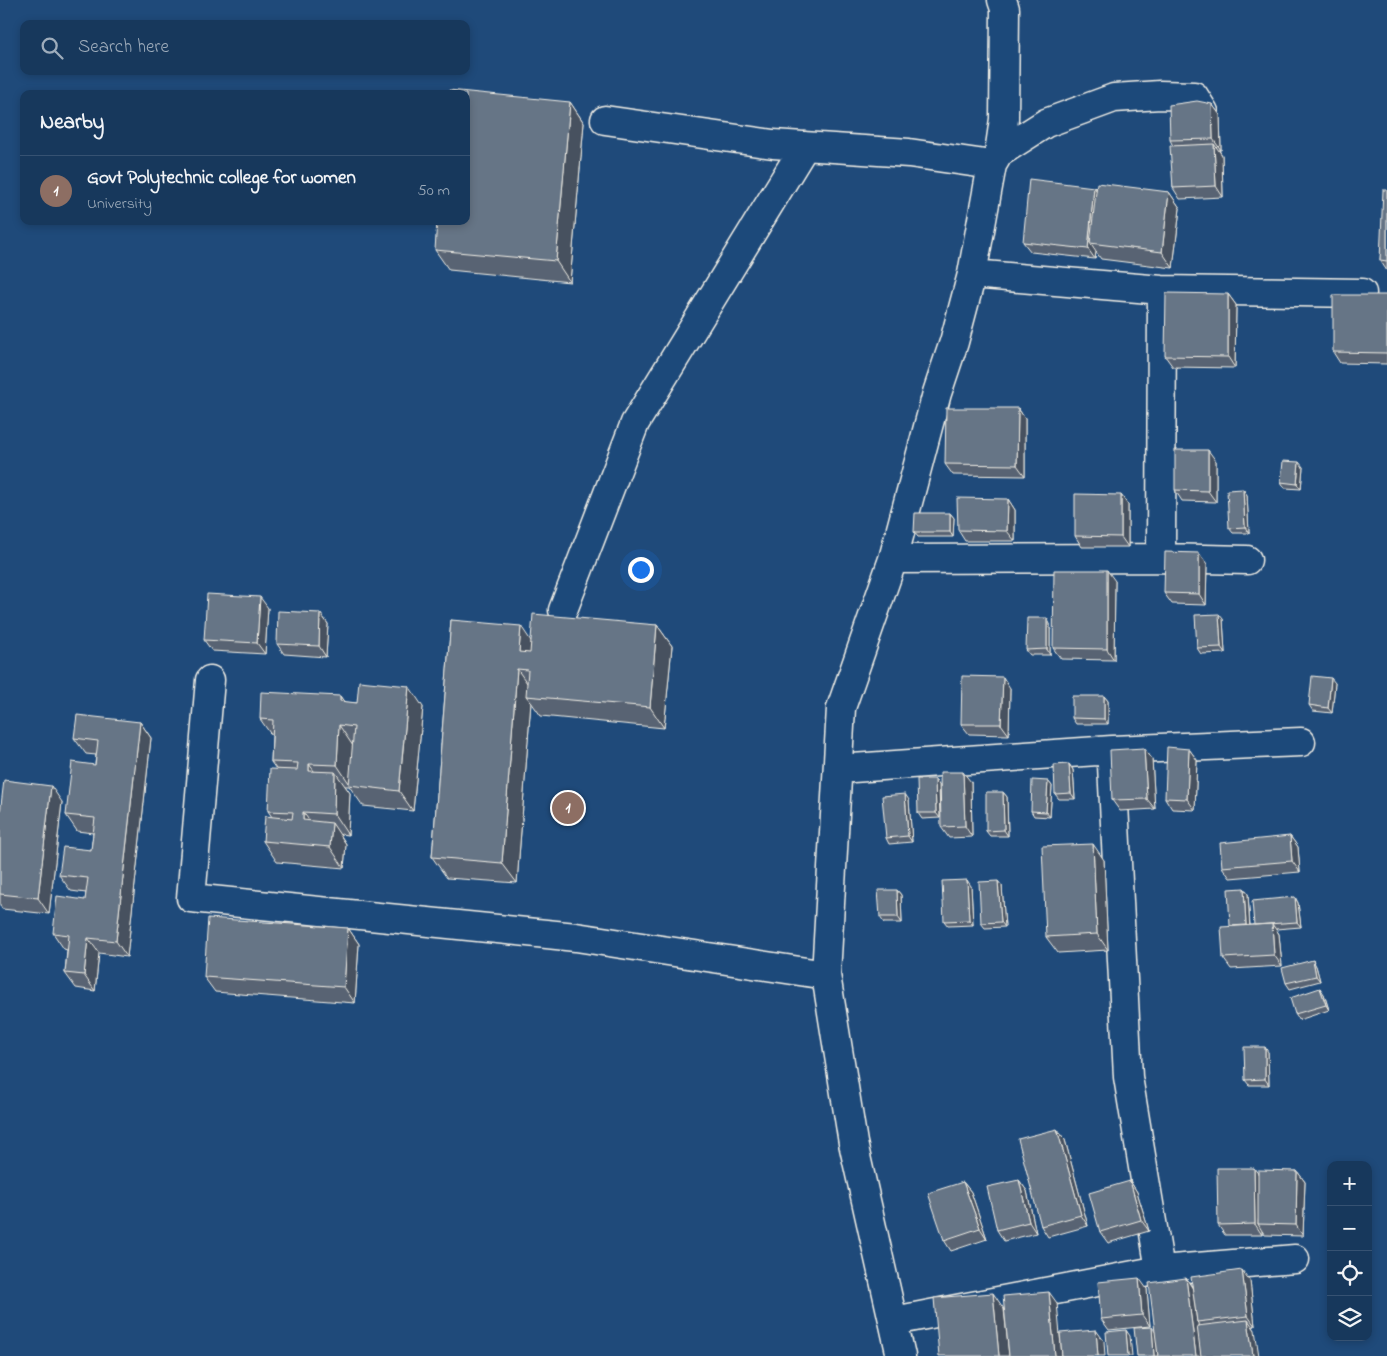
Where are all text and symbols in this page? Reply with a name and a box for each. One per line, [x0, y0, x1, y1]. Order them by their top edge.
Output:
search box [20, 20, 470, 75]
icon: search [38, 34, 66, 62]
text: Search here [78, 34, 169, 61]
text: Nearby [40, 108, 104, 138]
text: Govt Polytechnic college for women [87, 165, 356, 192]
text: 1 [53, 179, 59, 203]
text: 50 m [418, 179, 450, 203]
text: University [87, 192, 152, 216]
your location [628, 557, 654, 583]
pin: 1 [552, 789, 584, 827]
map controls [1327, 1161, 1372, 1341]
button: + [1327, 1161, 1372, 1206]
button: − [1327, 1206, 1372, 1251]
button: locate [1327, 1251, 1372, 1296]
button: layers [1327, 1296, 1372, 1341]

